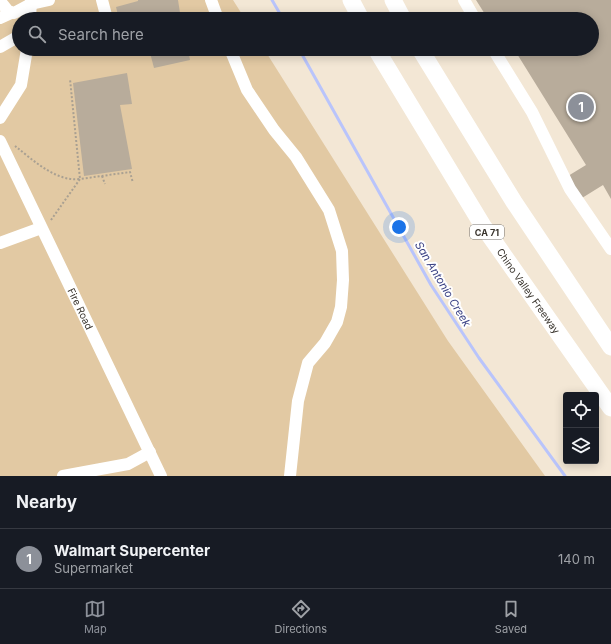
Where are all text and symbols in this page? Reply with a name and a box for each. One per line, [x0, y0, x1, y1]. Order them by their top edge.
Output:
search box [12, 12, 599, 56]
icon: search [26, 23, 48, 45]
text: Search here [58, 25, 144, 44]
pin: 1 [568, 92, 594, 122]
your location [389, 217, 409, 237]
road number: CA 71 [470, 225, 504, 239]
water label: San Antonio Creek [412, 239, 475, 330]
street label: Chino Valley Freeway [494, 246, 563, 336]
street label: Fire Road [65, 286, 96, 331]
map controls [563, 392, 599, 464]
button: locate [563, 392, 599, 428]
button: layers [563, 428, 599, 464]
text: Nearby [16, 492, 77, 512]
text: Walmart Supercenter [54, 541, 210, 560]
text: 1 [26, 551, 32, 567]
text: 140 m [558, 551, 595, 567]
text: Supermarket [54, 560, 133, 576]
tab: Map [84, 598, 107, 636]
tab: Directions [275, 598, 327, 636]
tab: Saved [495, 598, 527, 636]

